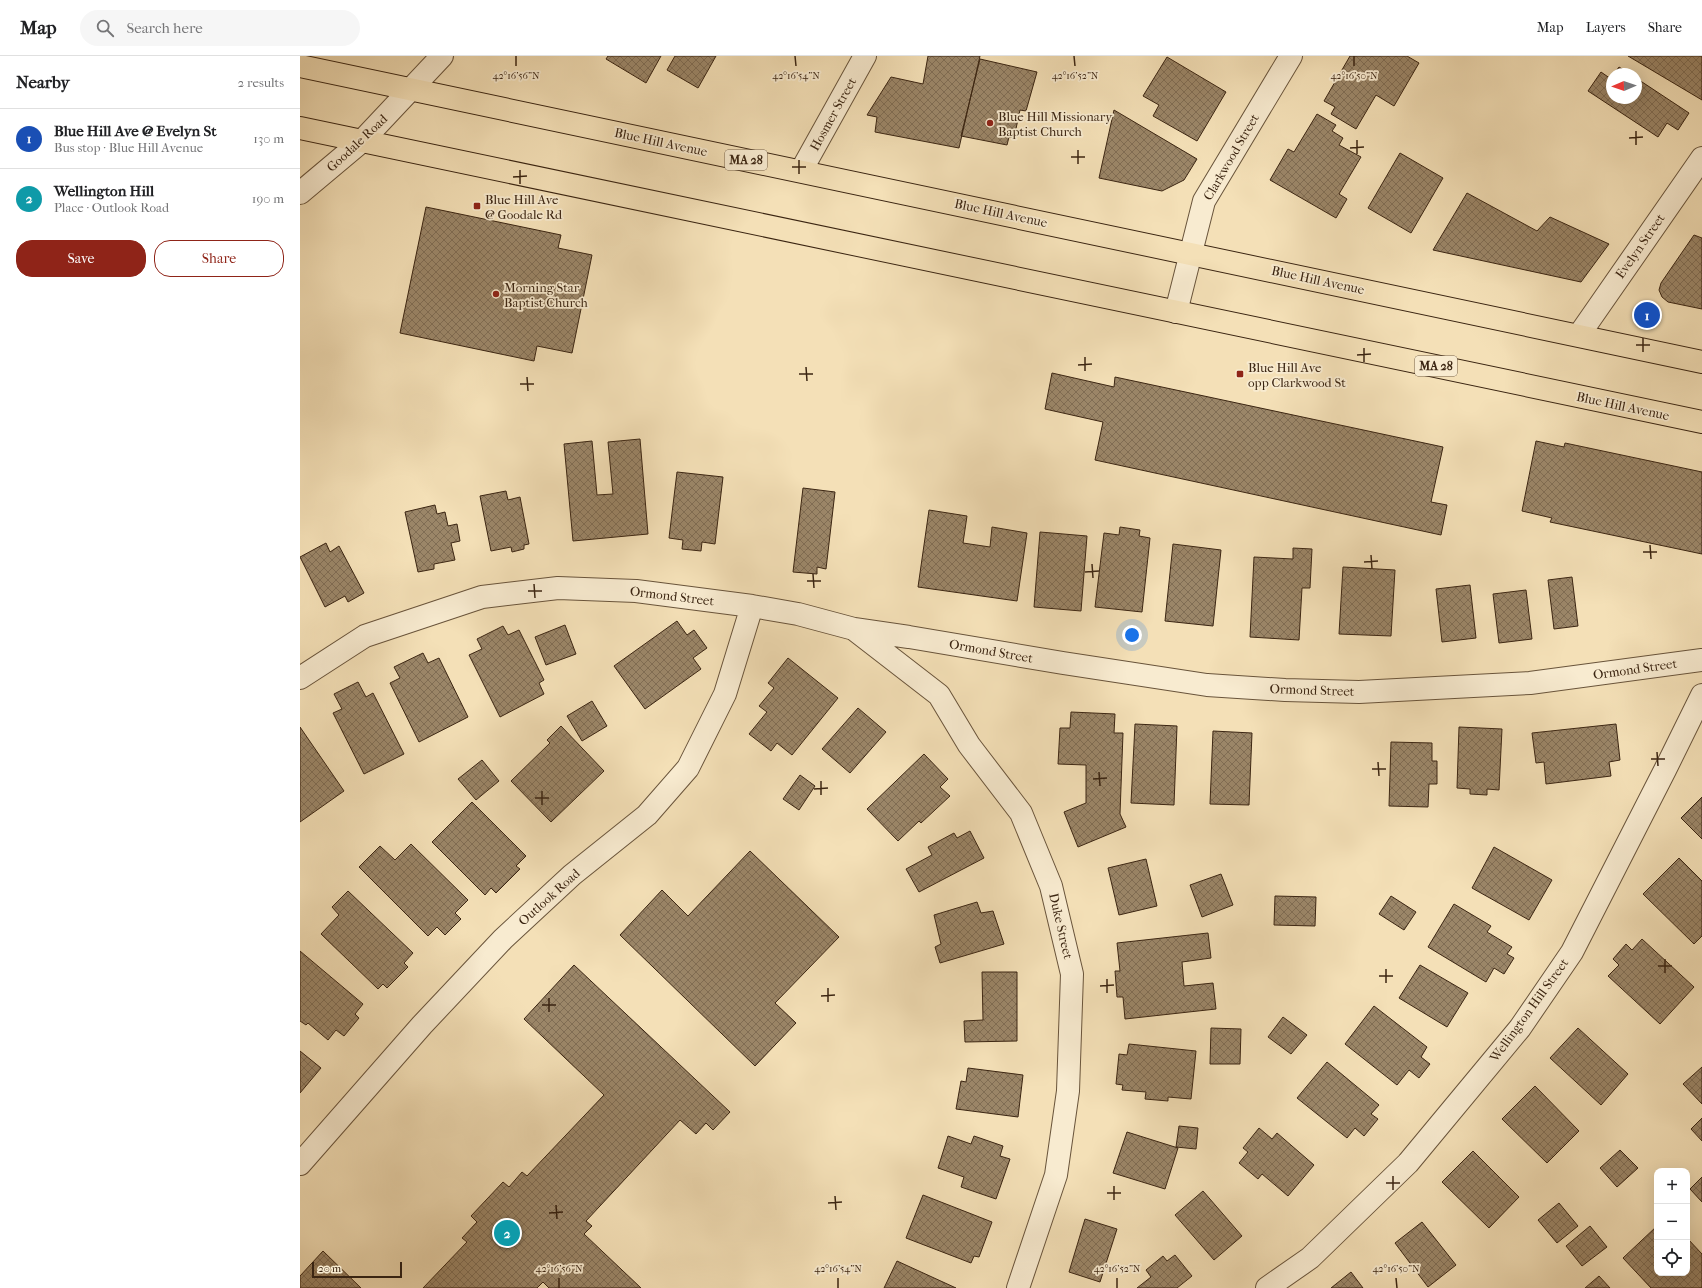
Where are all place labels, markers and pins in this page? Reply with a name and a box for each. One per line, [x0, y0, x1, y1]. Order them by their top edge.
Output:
place label: Blue Hill Missionary Baptist Church [998, 109, 1113, 139]
marker: Blue Hill Missionary Baptist Church [985, 118, 995, 128]
place label: Blue Hill Ave @ Goodale Rd [485, 192, 563, 222]
marker: Blue Hill Ave @ Goodale Rd [472, 201, 482, 211]
place label: Morning Star Baptist Church [504, 280, 589, 310]
marker: Morning Star Baptist Church [491, 289, 501, 299]
pin: 1 [1634, 300, 1660, 330]
place label: Blue Hill Ave opp Clarkwood St [1248, 360, 1346, 390]
marker: Blue Hill Ave opp Clarkwood St [1235, 369, 1245, 379]
pin: 2 [494, 1218, 520, 1248]

